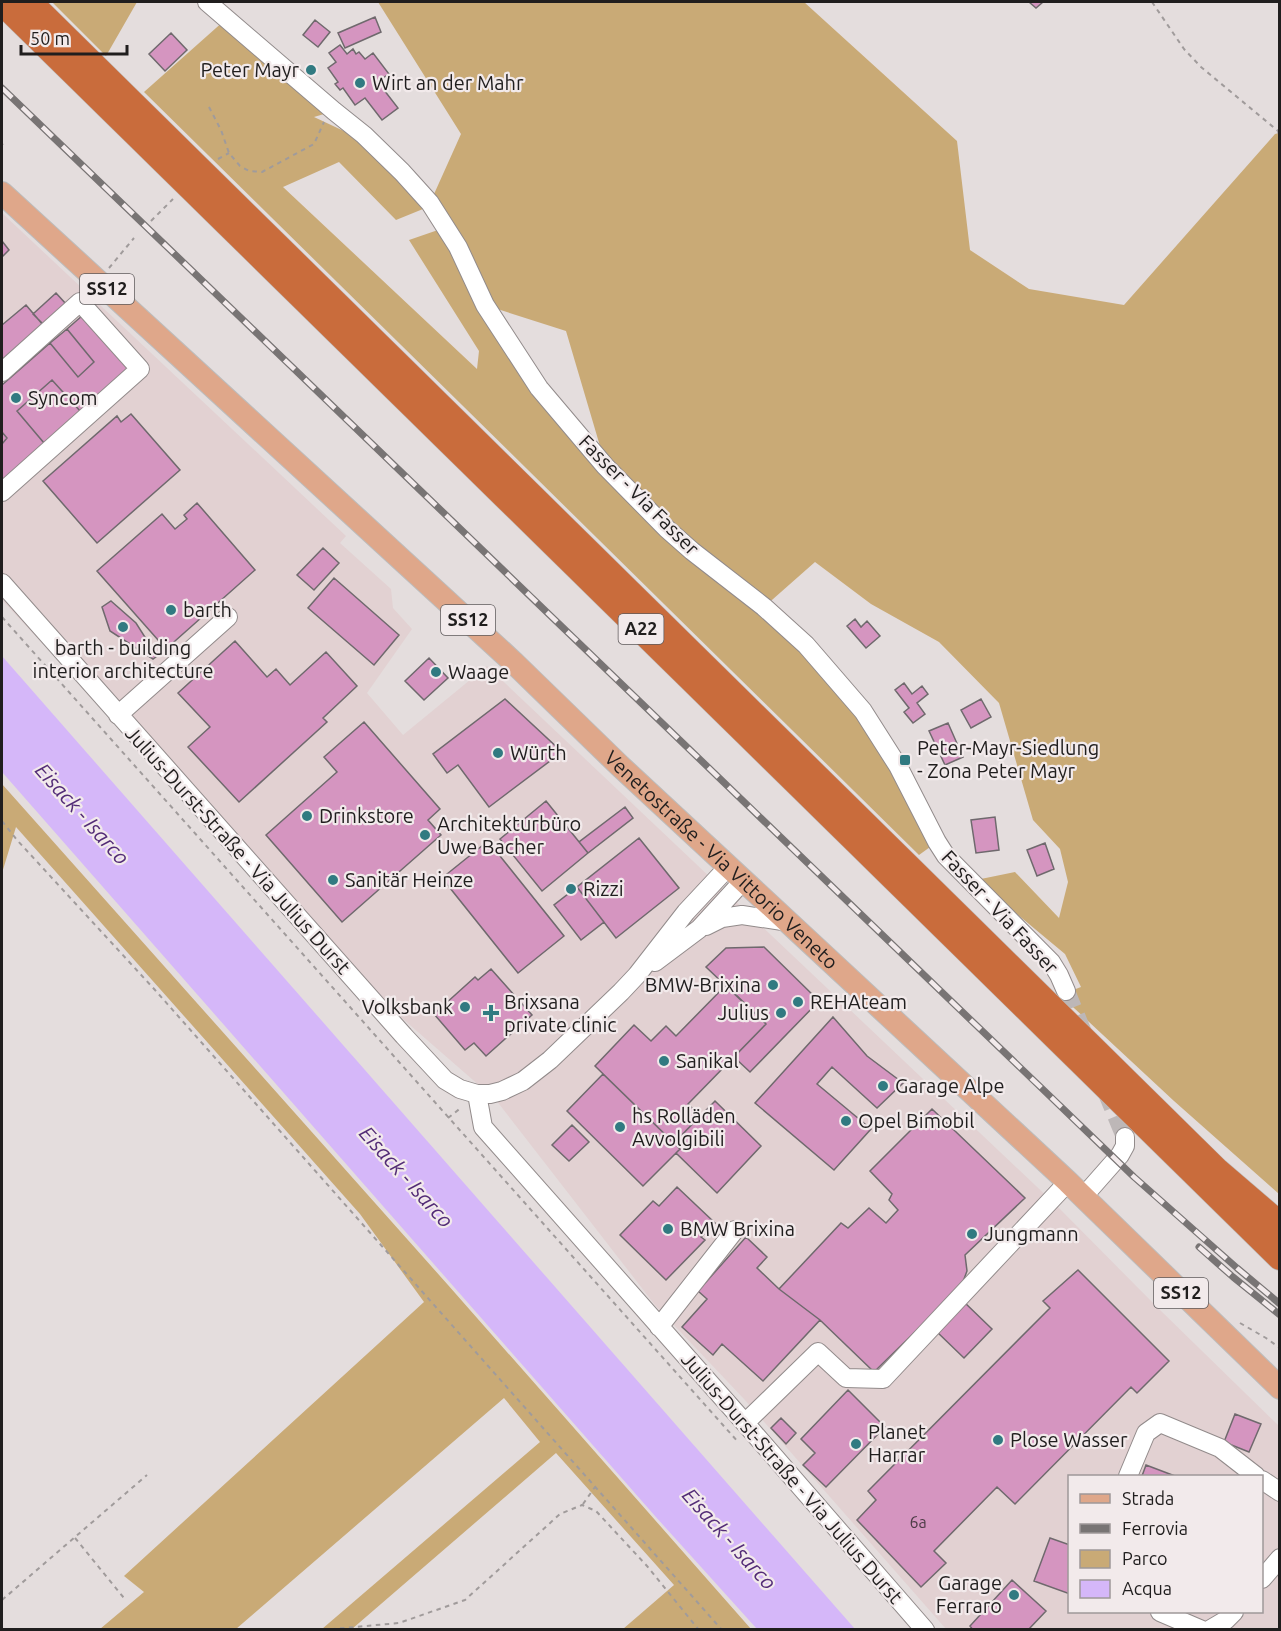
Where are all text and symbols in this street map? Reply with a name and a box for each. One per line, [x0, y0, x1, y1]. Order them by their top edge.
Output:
scale bar [21, 18, 128, 56]
text: 50 m [30, 28, 70, 48]
place label: Peter Mayr [201, 58, 299, 81]
marker: Peter Mayr [304, 63, 318, 77]
place label: Wirt an der Mahr [372, 71, 524, 94]
marker: Wirt an der Mahr [353, 76, 367, 90]
road number: SS12 [80, 274, 134, 304]
place label: Syncom [28, 386, 97, 409]
marker: Syncom [9, 391, 23, 405]
street label: Fasser - Via Fasser [575, 430, 704, 560]
place label: barth [183, 598, 232, 621]
marker: barth [164, 603, 178, 617]
road number: SS12 [441, 605, 495, 635]
road number: A22 [618, 614, 664, 644]
marker: barth - building interior architecture [116, 620, 130, 634]
place label: barth - building interior architecture [33, 636, 213, 682]
place label: Waage [448, 660, 509, 683]
marker: Waage [429, 665, 443, 679]
street label: Julius-Durst-Straße - Via Julius Durst [121, 721, 356, 978]
place label: Peter-Mayr-Siedlung - Zona Peter Mayr [917, 736, 1099, 782]
place label: Würth [510, 741, 567, 764]
marker: Würth [491, 746, 505, 760]
street label: Venetostraße - Via Vittorio Veneto [600, 746, 843, 974]
marker: Peter-Mayr-Siedlung - Zona Peter Mayr [898, 753, 912, 767]
water label: Eisack - Isarco [31, 758, 134, 869]
place label: Drinkstore [319, 804, 414, 827]
marker: Drinkstore [300, 809, 314, 823]
place label: Architekturbüro Uwe Bacher [437, 812, 581, 858]
marker: Architekturbüro Uwe Bacher [418, 828, 432, 842]
street label: Fasser - Via Fasser [937, 845, 1064, 978]
place label: Sanitär Heinze [345, 868, 474, 891]
marker: Sanitär Heinze [326, 873, 340, 887]
place label: Rizzi [583, 877, 624, 900]
marker: Rizzi [564, 882, 578, 896]
place label: BMW-Brixina [645, 973, 761, 996]
marker: BMW-Brixina [766, 978, 780, 992]
place label: Brixsana private clinic [504, 990, 617, 1036]
place label: REHAteam [810, 990, 907, 1013]
place label: Volksbank [362, 995, 453, 1018]
marker: REHAteam [791, 995, 805, 1009]
marker: Volksbank [458, 1000, 472, 1014]
place label: Julius [718, 1001, 769, 1024]
marker: Brixsana private clinic [482, 1004, 500, 1022]
marker: Julius [774, 1006, 788, 1020]
place label: Sanikal [676, 1049, 739, 1072]
marker: Sanikal [657, 1054, 671, 1068]
place label: Garage Alpe [895, 1074, 1004, 1097]
marker: Garage Alpe [876, 1079, 890, 1093]
place label: hs Rolläden Avvolgibili [632, 1104, 736, 1150]
place label: Opel Bimobil [858, 1109, 974, 1132]
marker: Opel Bimobil [839, 1114, 853, 1128]
marker: hs Rolläden Avvolgibili [613, 1120, 627, 1134]
water label: Eisack - Isarco [355, 1121, 458, 1232]
place label: BMW Brixina [680, 1217, 795, 1240]
marker: BMW Brixina [661, 1222, 675, 1236]
place label: Jungmann [984, 1222, 1079, 1245]
marker: Jungmann [965, 1227, 979, 1241]
road number: SS12 [1154, 1278, 1208, 1308]
street label: Julius-Durst-Straße - Via Julius Durst [677, 1347, 908, 1608]
place label: Planet Harrar [868, 1420, 926, 1466]
place label: Plose Wasser [1010, 1428, 1128, 1451]
marker: Plose Wasser [991, 1433, 1005, 1447]
marker: Planet Harrar [849, 1437, 863, 1451]
legend [1068, 1475, 1263, 1613]
water label: Eisack - Isarco [678, 1483, 781, 1594]
text: Strada [1122, 1488, 1174, 1508]
house number: 6a [909, 1513, 927, 1531]
text: Ferrovia [1122, 1518, 1188, 1538]
text: Parco [1122, 1548, 1168, 1568]
place label: Garage Ferraro [936, 1571, 1002, 1617]
text: Acqua [1122, 1578, 1172, 1598]
marker: Garage Ferraro [1007, 1588, 1021, 1602]

